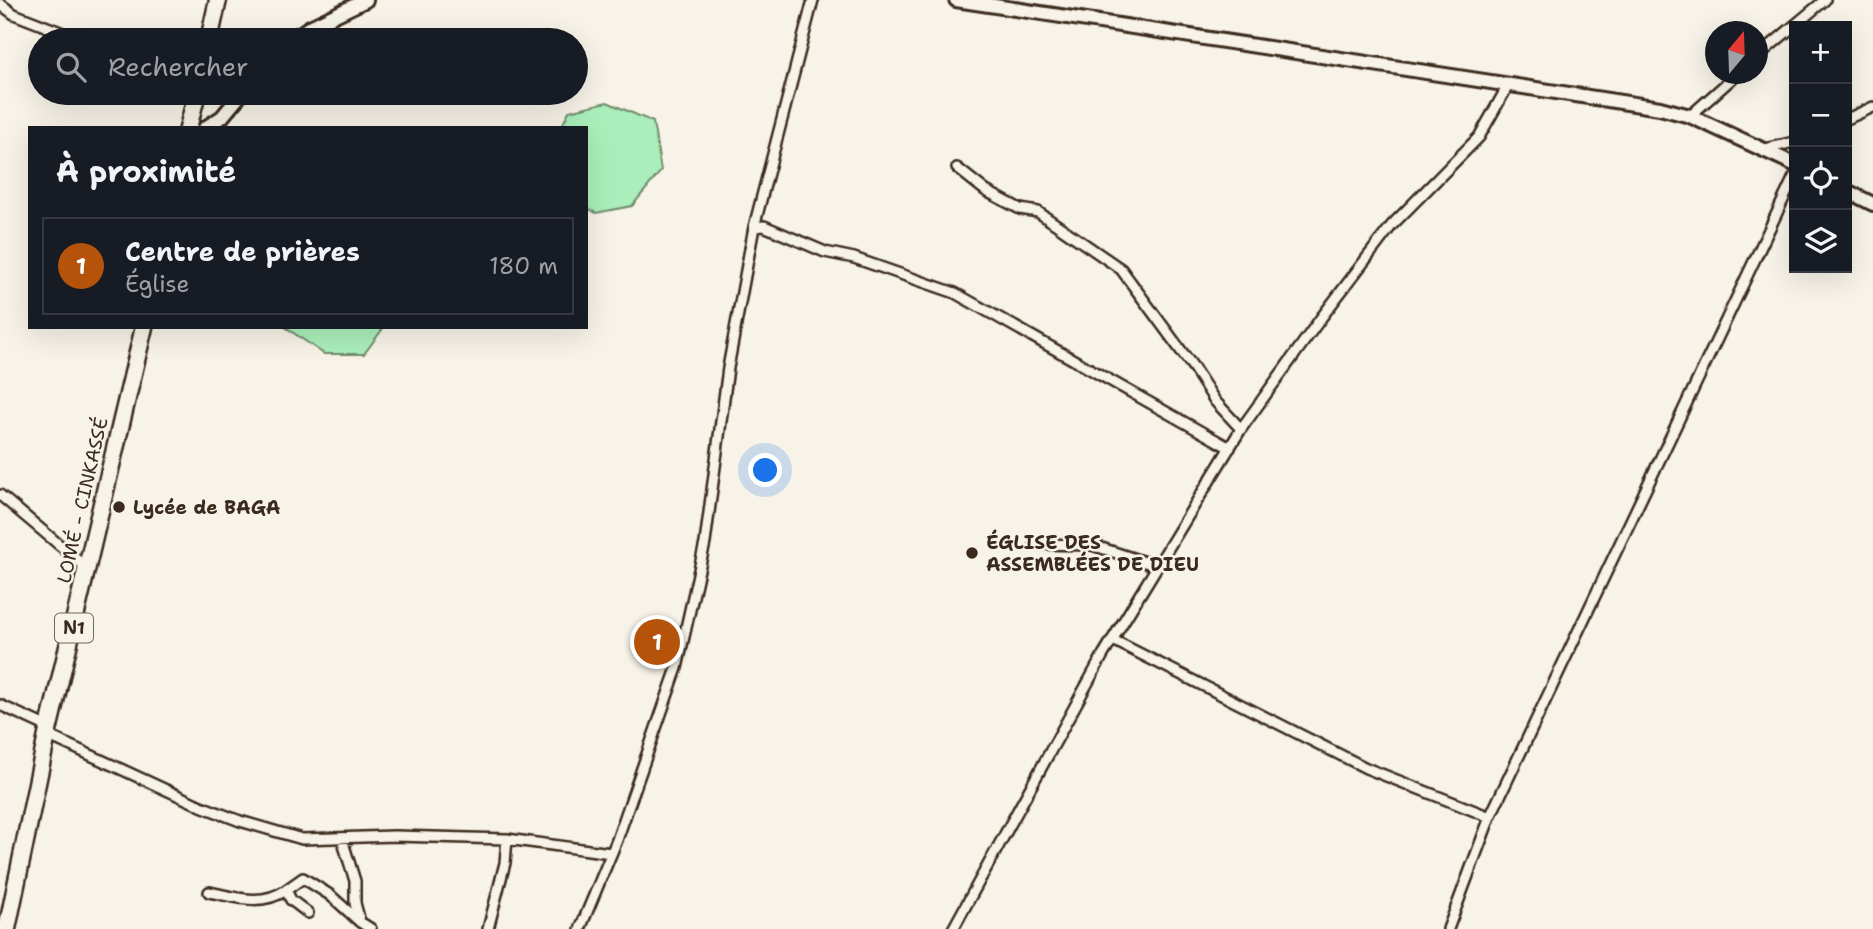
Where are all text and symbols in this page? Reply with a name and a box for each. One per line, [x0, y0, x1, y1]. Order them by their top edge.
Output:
north arrow [1705, 21, 1768, 84]
map controls [1789, 21, 1852, 273]
button: + [1789, 21, 1852, 84]
search box [28, 28, 588, 105]
icon: search [52, 48, 90, 86]
text: Rechercher [108, 49, 248, 84]
button: − [1789, 84, 1852, 147]
button: locate [1789, 147, 1852, 210]
text: À proximité [56, 151, 236, 192]
button: layers [1789, 210, 1852, 273]
text: Centre de prières [125, 234, 360, 269]
text: 1 [76, 251, 86, 281]
text: 180 m [489, 251, 558, 281]
text: Église [125, 269, 189, 299]
street label: LOMÉ - CINKASSÉ [50, 414, 114, 586]
your location [748, 453, 782, 487]
place label: Lycée de BAGA [133, 495, 280, 520]
marker: Lycée de BAGA [111, 499, 127, 515]
place label: ÉGLISE DES ASSEMBLÉES DE DIEU [986, 529, 1199, 577]
marker: ÉGLISE DES ASSEMBLÉES DE DIEU [964, 545, 980, 561]
road number: N1 [55, 614, 93, 642]
pin: 1 [634, 616, 680, 668]

